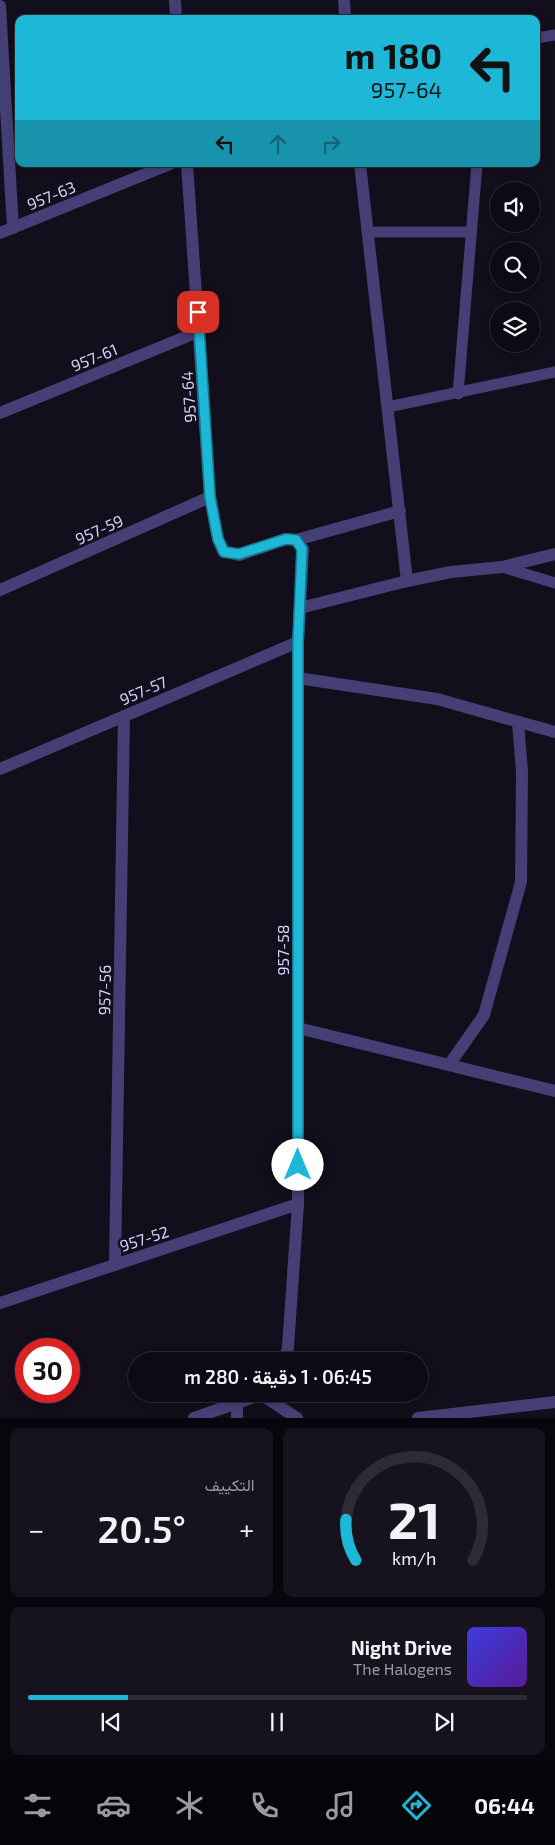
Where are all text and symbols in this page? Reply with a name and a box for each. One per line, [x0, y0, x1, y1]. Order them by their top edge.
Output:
text: 180 m [345, 34, 442, 76]
icon: left [460, 35, 525, 100]
text: 957-64 [371, 76, 442, 102]
icon: left [211, 130, 239, 158]
icon: ahead [264, 130, 292, 158]
icon: right [317, 130, 345, 158]
street label: 957-63 [24, 177, 78, 213]
map controls [490, 182, 540, 352]
button: sound [490, 182, 540, 232]
button: search [490, 242, 540, 292]
pin [177, 291, 219, 333]
icon: arrive [184, 298, 212, 326]
button: layers [490, 302, 540, 352]
street label: 957-61 [68, 339, 120, 375]
street label: 957-64 [177, 370, 199, 423]
street label: 957-59 [72, 510, 126, 548]
street label: 957-57 [116, 672, 170, 708]
street label: 957-58 [273, 924, 292, 976]
street label: 957-56 [94, 965, 114, 1015]
position arrow [271, 1138, 323, 1190]
street label: 957-52 [117, 1221, 171, 1255]
speed limit sign: 30 [15, 1338, 80, 1403]
text: 06:45 · 1 دقيقة · 280 m [184, 1365, 372, 1388]
text: التكييف [205, 1475, 255, 1494]
text: 21 [387, 1487, 440, 1549]
text: 20.5° [98, 1505, 186, 1551]
text: − [28, 1512, 44, 1546]
text: + [239, 1512, 254, 1546]
text: km/h [392, 1547, 436, 1569]
text: Night Drive [351, 1636, 452, 1659]
text: The Halogens [353, 1659, 452, 1678]
icon: previous [97, 1708, 125, 1736]
icon: pause [263, 1708, 291, 1736]
icon: next [430, 1708, 458, 1736]
icon: filters [20, 1788, 55, 1823]
icon: car [96, 1788, 131, 1823]
icon: climate [172, 1788, 207, 1823]
icon: phone [247, 1788, 282, 1823]
icon: music [323, 1788, 358, 1823]
icon: directions [399, 1788, 434, 1823]
text: 06:44 [474, 1792, 535, 1818]

